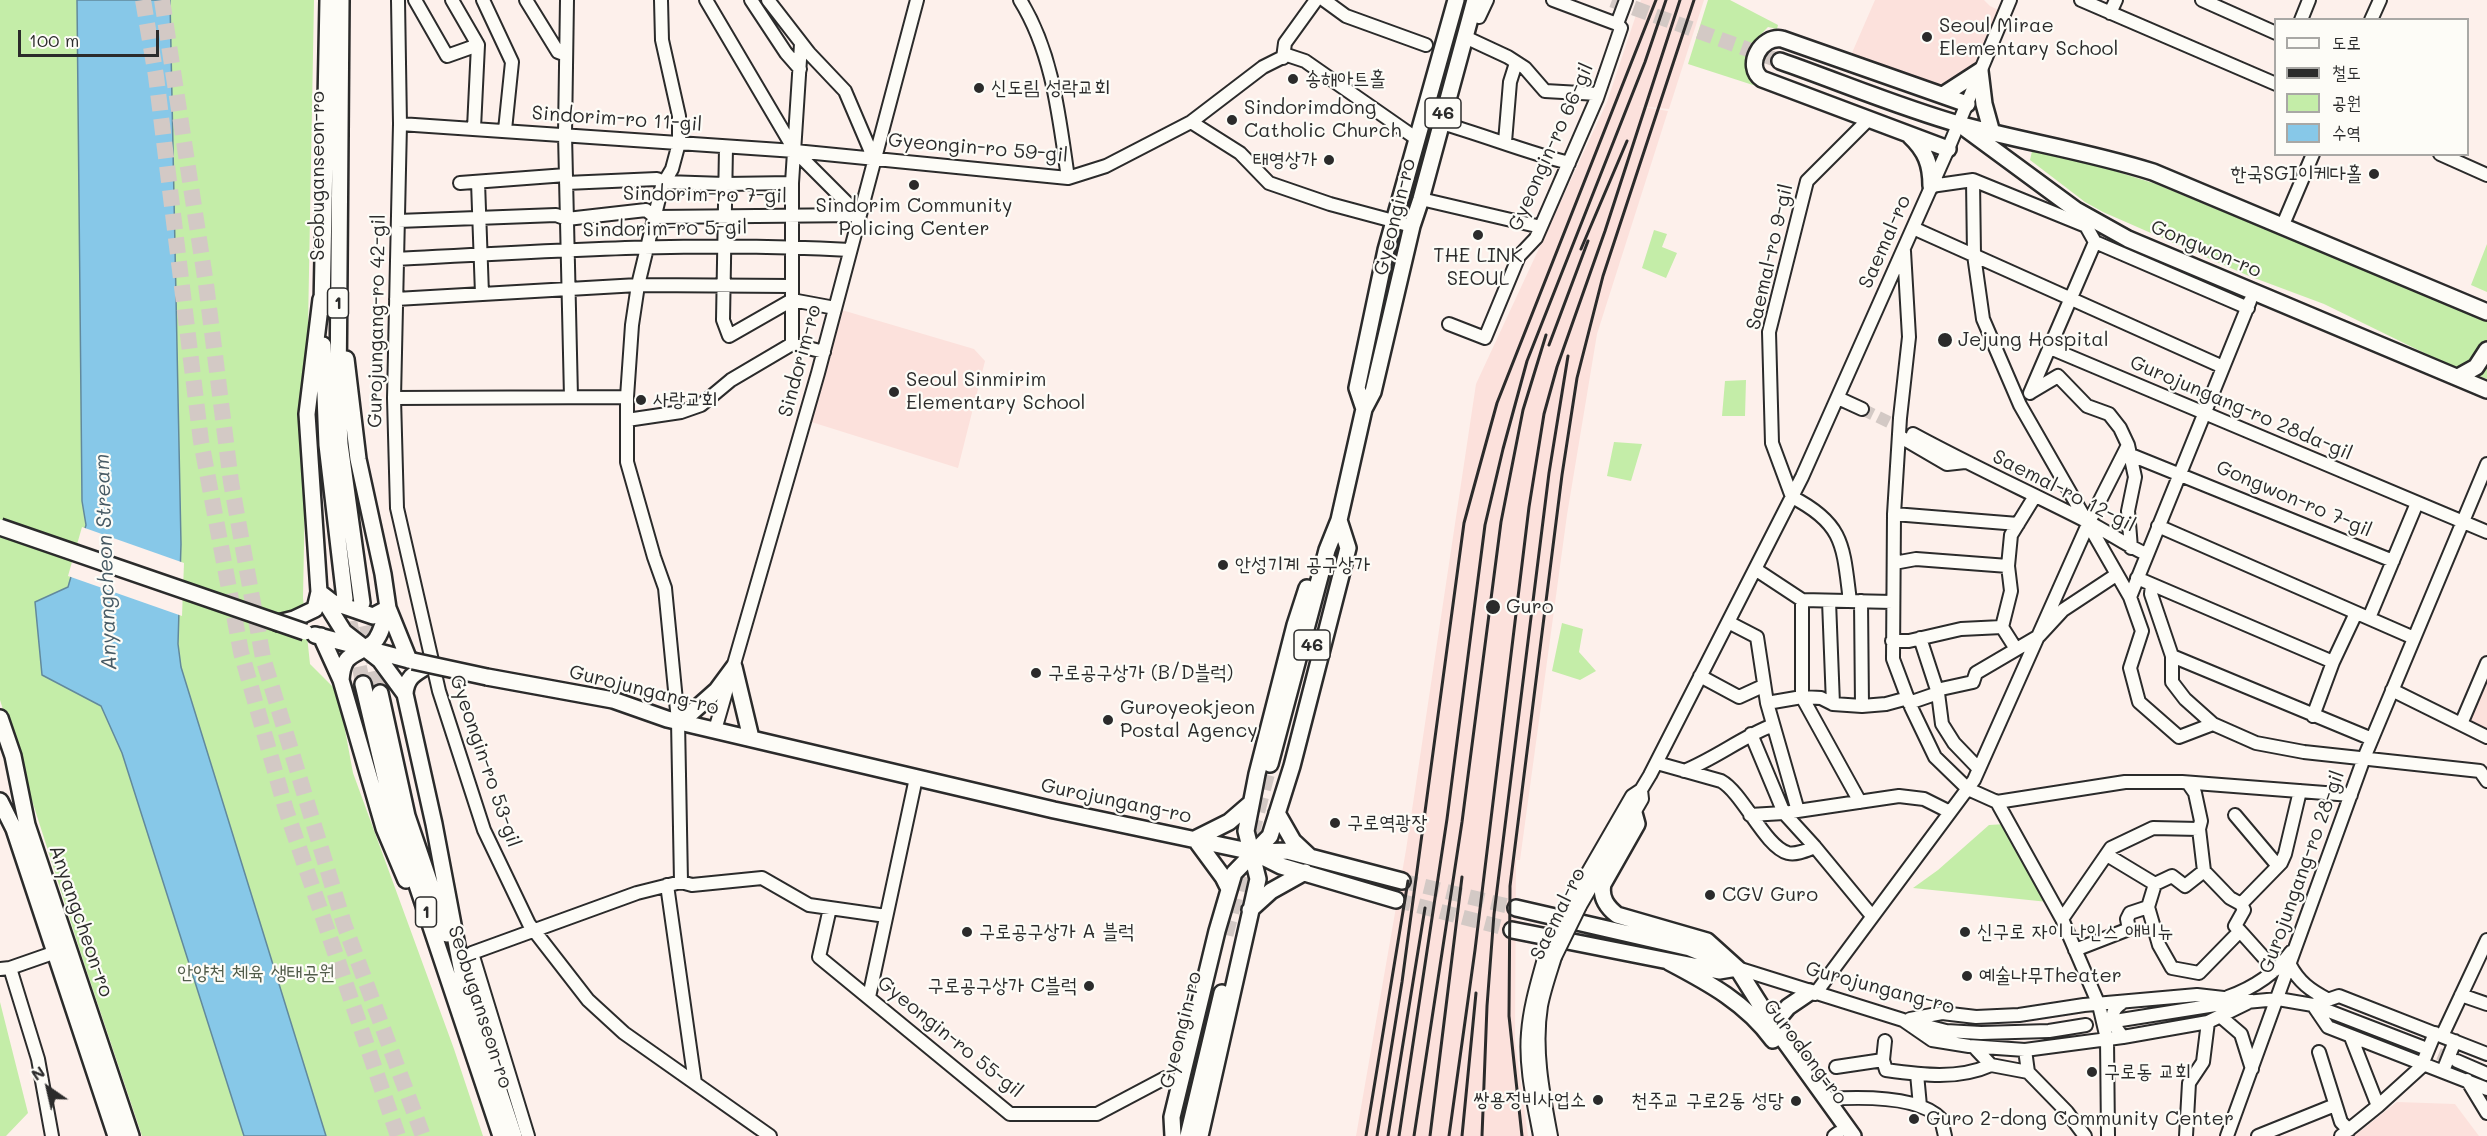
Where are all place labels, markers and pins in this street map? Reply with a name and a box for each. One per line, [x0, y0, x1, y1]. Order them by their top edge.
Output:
place label: Seoul Mirae Elementary School [1939, 14, 2118, 61]
marker: Seoul Mirae Elementary School [1920, 30, 1934, 44]
place label: 송해아트홀 [1305, 67, 1385, 91]
marker: 송해아트홀 [1286, 72, 1300, 86]
place label: 신도림 성락교회 [991, 76, 1110, 100]
marker: 신도림 성락교회 [972, 81, 986, 95]
place label: Sindorimdong Catholic Church [1244, 96, 1402, 143]
marker: Sindorimdong Catholic Church [1225, 113, 1239, 127]
place label: 태영상가 [1253, 148, 1317, 172]
marker: 태영상가 [1322, 153, 1336, 167]
place label: 한국SGI이케다홀 [2231, 162, 2362, 186]
marker: 한국SGI이케다홀 [2367, 167, 2381, 181]
marker: Sindorim Community Policing Center [907, 178, 921, 192]
place label: Sindorim Community Policing Center [816, 194, 1012, 241]
marker: THE LINK SEOUL [1471, 228, 1485, 242]
place label: THE LINK SEOUL [1433, 244, 1523, 291]
place label: Jejung Hospital [1958, 328, 2109, 352]
marker: Jejung Hospital [1936, 331, 1954, 349]
place label: Seoul Sinmirim Elementary School [906, 368, 1085, 415]
marker: Seoul Sinmirim Elementary School [887, 385, 901, 399]
place label: 사랑교회 [653, 388, 717, 412]
marker: 사랑교회 [634, 393, 648, 407]
place label: 안성기계 공구상가 [1235, 553, 1370, 577]
marker: 안성기계 공구상가 [1216, 558, 1230, 572]
place label: Guro [1506, 595, 1554, 619]
marker: Guro [1484, 598, 1502, 616]
place label: 구로공구상가 (B/D블럭) [1048, 661, 1233, 685]
marker: 구로공구상가 (B/D블럭) [1029, 666, 1043, 680]
place label: Guroyeokjeon Postal Agency [1120, 696, 1258, 743]
marker: Guroyeokjeon Postal Agency [1101, 713, 1115, 727]
place label: 구로역광장 [1347, 811, 1427, 835]
marker: 구로역광장 [1328, 816, 1342, 830]
place label: CGV Guro [1722, 883, 1818, 907]
marker: CGV Guro [1703, 888, 1717, 902]
place label: 구로공구상가 A 블럭 [979, 920, 1134, 944]
place label: 신구로 자이 나인스 애비뉴 [1977, 920, 2173, 944]
marker: 구로공구상가 A 블럭 [960, 925, 974, 939]
marker: 신구로 자이 나인스 애비뉴 [1958, 925, 1972, 939]
place label: 예술나무Theater [1979, 964, 2122, 988]
marker: 예술나무Theater [1960, 969, 1974, 983]
place label: 구로공구상가 C블럭 [928, 974, 1077, 998]
marker: 구로공구상가 C블럭 [1082, 979, 1096, 993]
place label: 구로동 교회 [2104, 1060, 2191, 1084]
marker: 구로동 교회 [2085, 1065, 2099, 1079]
place label: 쌍용정비사업소 [1473, 1088, 1586, 1112]
place label: 천주교 구로2동 성당 [1631, 1089, 1784, 1113]
marker: 쌍용정비사업소 [1591, 1093, 1605, 1107]
marker: 천주교 구로2동 성당 [1789, 1094, 1803, 1108]
place label: Guro 2-dong Community Center [1926, 1107, 2234, 1131]
marker: Guro 2-dong Community Center [1907, 1112, 1921, 1126]

